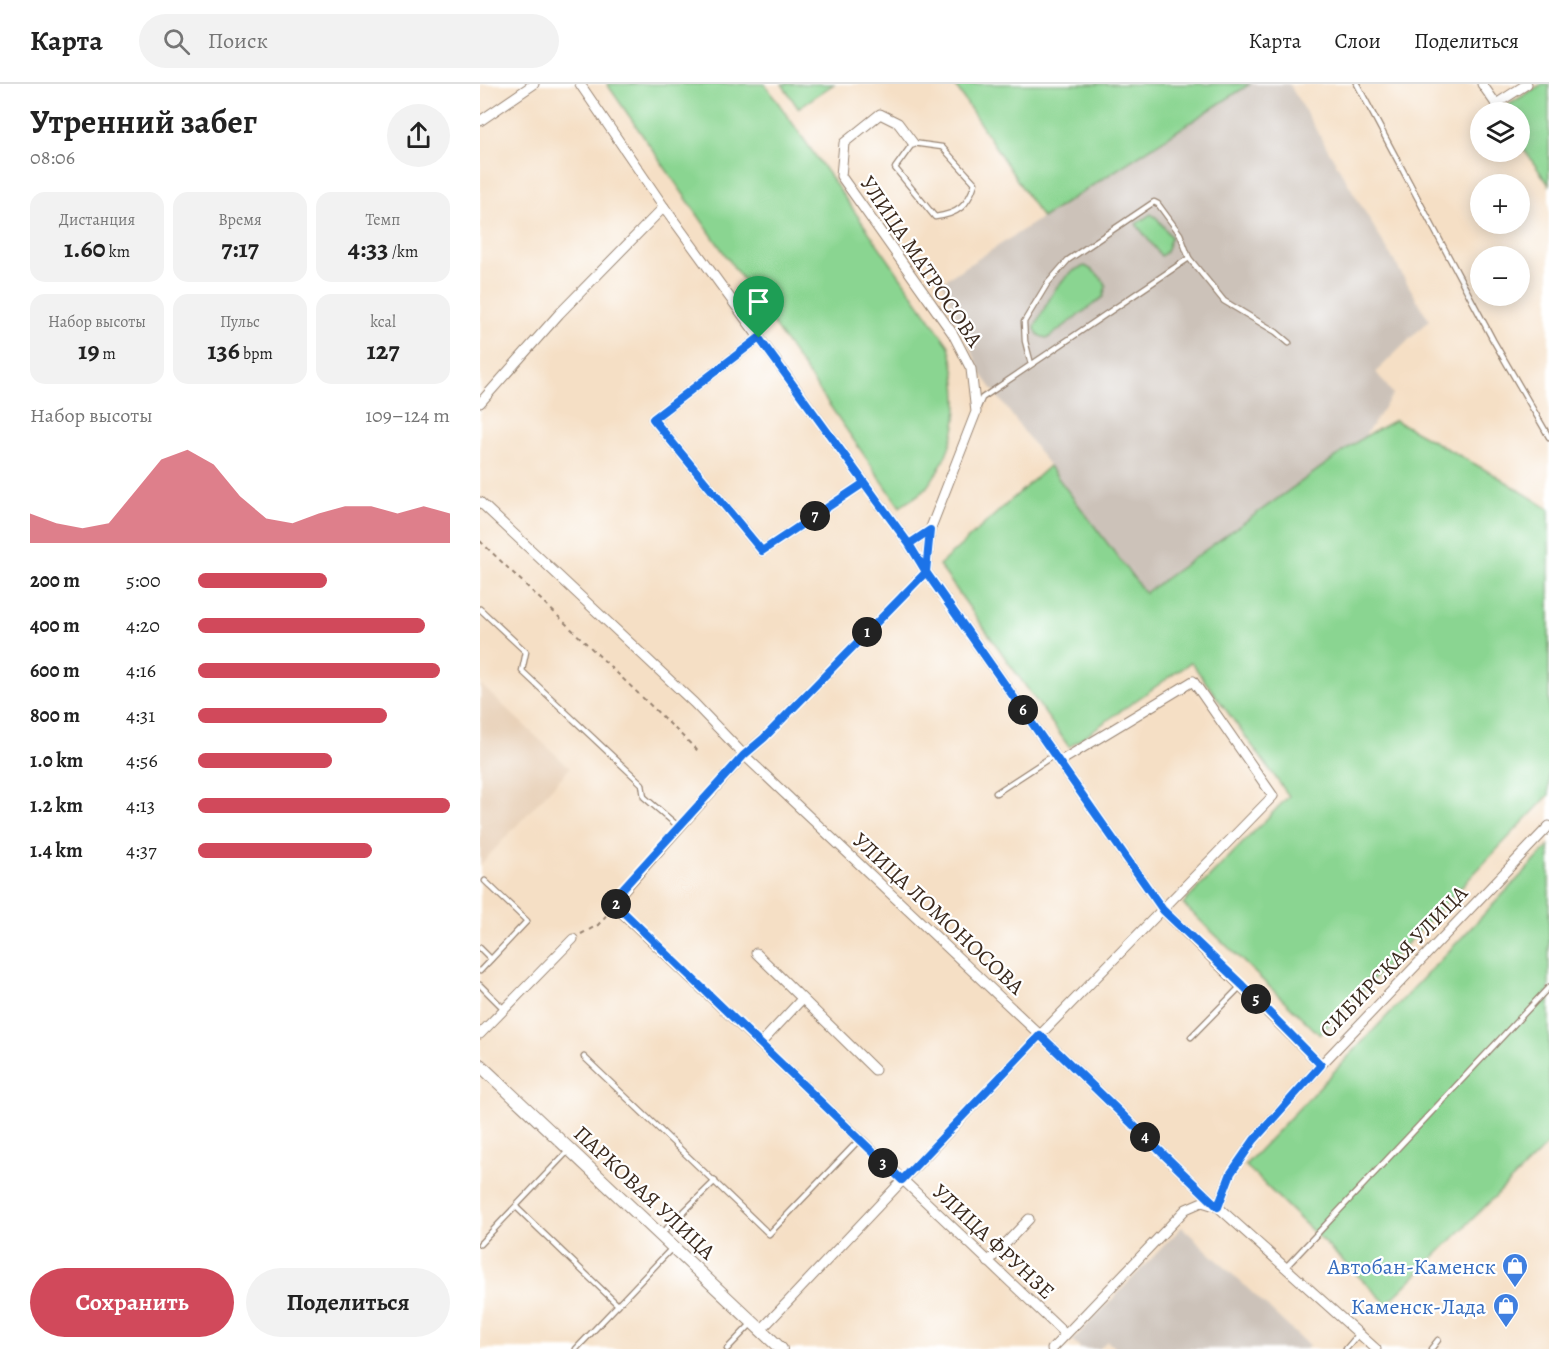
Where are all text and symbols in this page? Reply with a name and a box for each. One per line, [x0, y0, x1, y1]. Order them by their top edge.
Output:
search box [139, 14, 559, 68]
text: Карта [30, 22, 103, 60]
icon: search [160, 25, 193, 58]
text: Поиск [208, 26, 268, 56]
text: Карта [1248, 27, 1301, 55]
text: Слои [1334, 27, 1381, 55]
text: Поделиться [1414, 27, 1519, 55]
text: Утренний забег [30, 99, 257, 144]
map controls [1470, 102, 1530, 306]
button: layers [1470, 102, 1530, 162]
button: share [387, 104, 450, 167]
text: 08:06 [30, 144, 75, 171]
street label: УЛИЦА МАТРОСОВА [853, 170, 990, 354]
button: + [1470, 174, 1530, 234]
text: Дистанция [59, 209, 135, 231]
text: Время [218, 209, 262, 231]
text: Темп [366, 209, 400, 231]
text: 1.60 [64, 231, 106, 266]
text: 7:17 [221, 231, 259, 266]
text: 4:33 [348, 231, 389, 266]
text: km [106, 241, 130, 263]
text: /km [389, 241, 418, 263]
button: − [1470, 246, 1530, 306]
pin [733, 276, 784, 338]
icon: arrive [742, 285, 775, 318]
text: Набор высоты [48, 311, 146, 333]
text: Пульс [220, 311, 260, 333]
text: kcal [370, 311, 396, 333]
text: 19 [78, 333, 99, 368]
text: 136 [207, 333, 240, 368]
text: 127 [367, 333, 399, 368]
text: m [99, 343, 116, 365]
text: bpm [240, 343, 273, 365]
text: Набор высоты [30, 402, 153, 429]
text: 109–124 m [365, 402, 450, 429]
pin: 7 [800, 501, 830, 531]
text: 7 [812, 505, 818, 527]
text: 200 m [30, 567, 80, 594]
text: 5:00 [126, 567, 161, 594]
text: 400 m [30, 612, 80, 639]
text: 4:20 [126, 612, 160, 639]
pin: 1 [852, 617, 882, 647]
text: 1 [864, 621, 870, 643]
text: 600 m [30, 657, 80, 684]
text: 4:16 [126, 657, 156, 684]
pin: 6 [1008, 695, 1038, 725]
text: 6 [1019, 699, 1027, 721]
text: 800 m [30, 702, 80, 729]
text: 4:31 [126, 702, 155, 729]
text: 1.0 km [30, 747, 83, 774]
text: 4:56 [126, 747, 158, 774]
text: 1.2 km [30, 792, 83, 819]
text: 4:13 [126, 792, 155, 819]
street label: УЛИЦА ЛОМОНОСОВА [846, 826, 1032, 1002]
text: 1.4 km [30, 837, 83, 864]
text: 4:37 [126, 837, 157, 864]
street label: СИБИРСКАЯ УЛИЦА [1313, 878, 1475, 1045]
pin: 2 [601, 889, 631, 919]
text: 2 [612, 893, 620, 915]
pin: 5 [1241, 984, 1271, 1014]
text: 5 [1253, 988, 1259, 1010]
street label: ПАРКОВАЯ УЛИЦА [567, 1119, 723, 1267]
pin: 4 [1130, 1122, 1160, 1152]
text: 4 [1141, 1126, 1149, 1148]
pin: 3 [868, 1148, 898, 1178]
text: 3 [880, 1152, 886, 1174]
street label: УЛИЦА ФРУНЗЕ [926, 1177, 1061, 1306]
shop icon: Автобан-Каменск [1500, 1251, 1530, 1289]
place label: Автобан-Каменск [1327, 1252, 1496, 1282]
button: Сохранить [30, 1268, 234, 1337]
button: Поделиться [246, 1268, 450, 1337]
shop icon: Каменск-Лада [1491, 1291, 1521, 1329]
place label: Каменск-Лада [1351, 1292, 1487, 1322]

